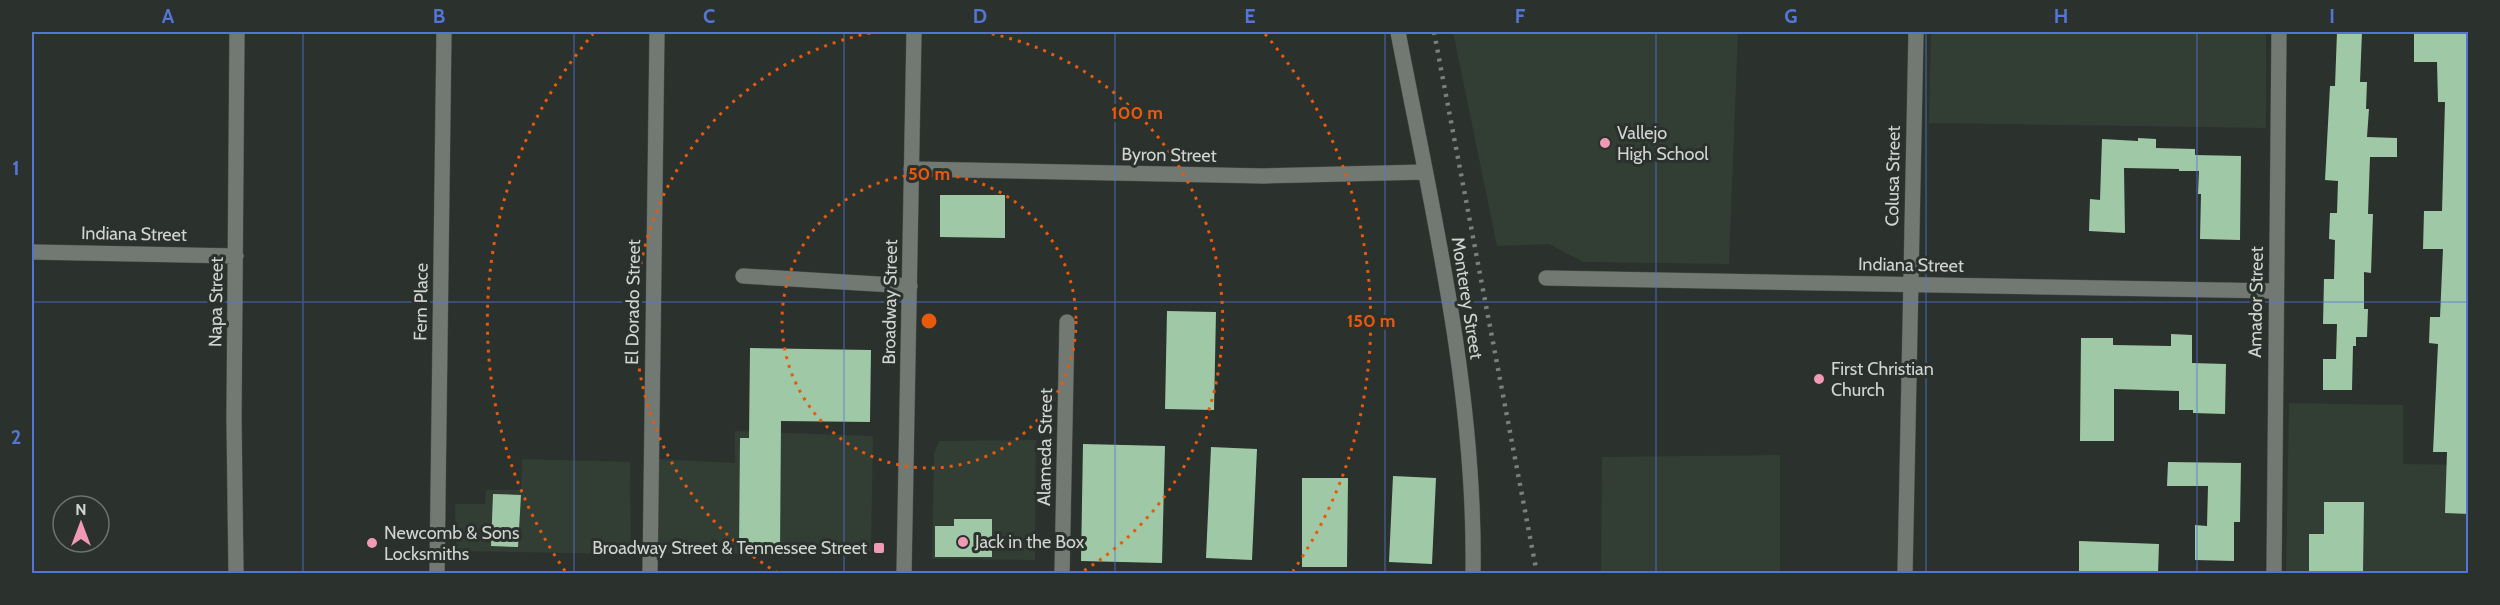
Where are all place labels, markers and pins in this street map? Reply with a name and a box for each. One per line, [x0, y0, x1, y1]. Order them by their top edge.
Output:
place label: Vallejo High School [1617, 122, 1709, 165]
marker: Vallejo High School [1598, 136, 1612, 150]
centre of rings [919, 311, 939, 331]
place label: First Christian Church [1831, 358, 1934, 401]
marker: First Christian Church [1812, 372, 1826, 386]
place label: Newcomb & Sons Locksmiths [384, 522, 519, 565]
place label: Jack in the Box [974, 531, 1085, 553]
marker: Jack in the Box [956, 535, 970, 549]
marker: Newcomb & Sons Locksmiths [365, 536, 379, 550]
place label: Broadway Street & Tennessee Street [592, 537, 867, 559]
marker: Broadway Street & Tennessee Street [872, 541, 886, 555]

